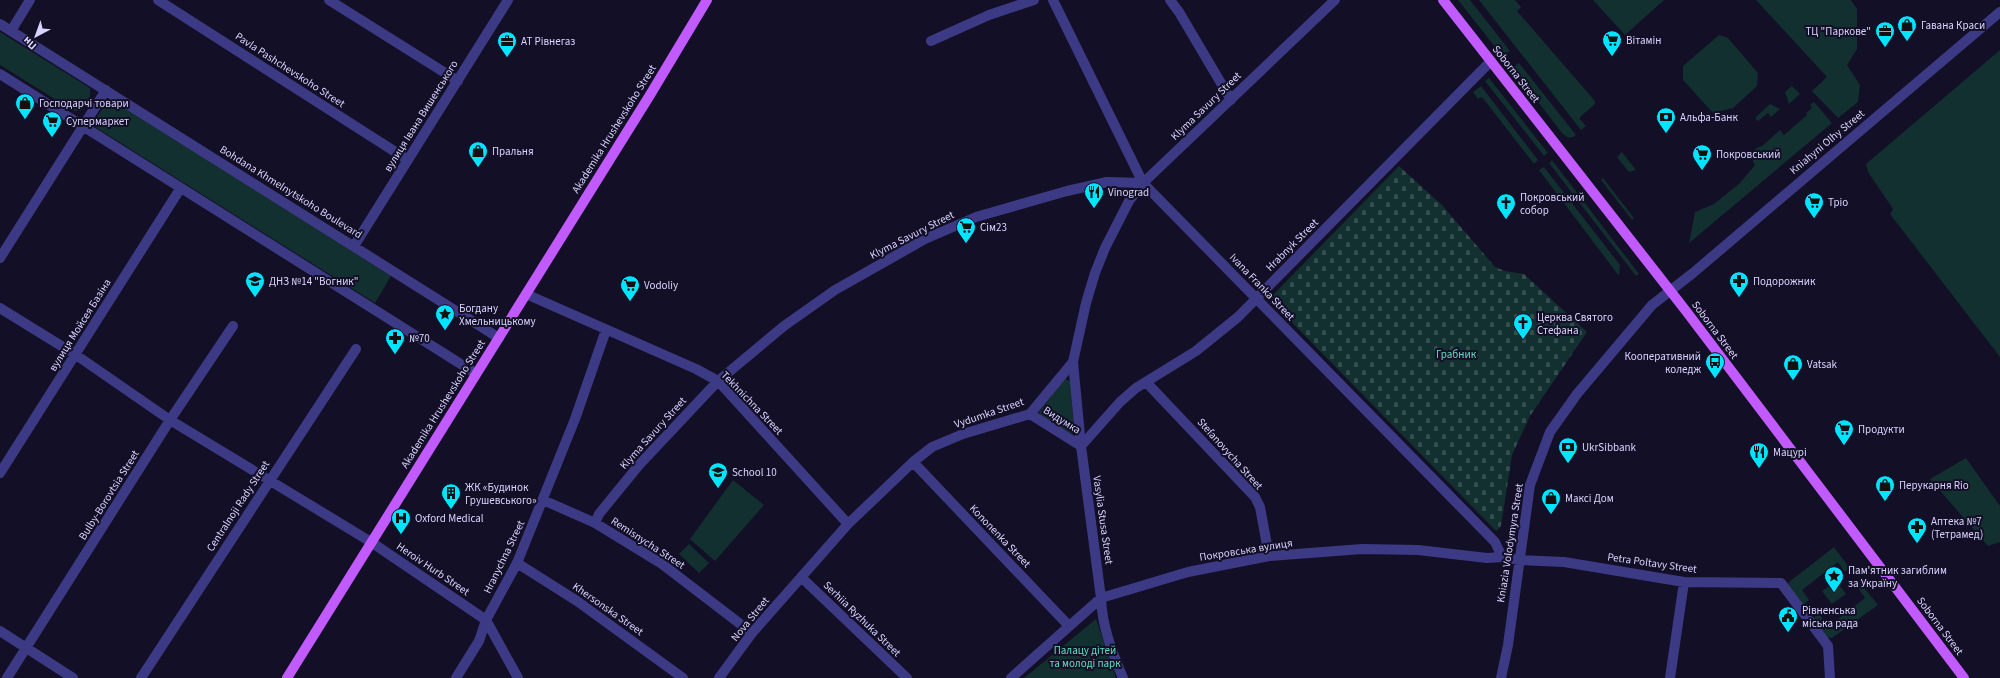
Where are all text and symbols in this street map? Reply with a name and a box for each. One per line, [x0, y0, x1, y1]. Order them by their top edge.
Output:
shop icon: Гавана Краси [1896, 14, 1918, 42]
north arrow [16, 16, 56, 56]
place label: Гавана Краси [1921, 18, 1985, 33]
office icon: ТЦ "Паркове" [1874, 20, 1896, 48]
place label: ТЦ "Паркове" [1805, 24, 1871, 39]
street label: Pavla Pashchevskoho Street [232, 29, 348, 111]
supermarket icon: Вітамін [1601, 29, 1623, 57]
office icon: АТ Рівнегаз [496, 30, 518, 58]
text: Пн [20, 33, 40, 53]
place label: Вітамін [1626, 33, 1661, 48]
place label: АТ Рівнегаз [521, 34, 575, 49]
street label: Soborna Street [1489, 42, 1543, 106]
street label: вулиця Івана Вишенського [381, 57, 462, 175]
street label: Akademika Hrushevskoho Street [568, 62, 660, 196]
street label: Klyma Savury Street [1167, 68, 1245, 144]
shop icon: Господарчі товари [14, 92, 36, 120]
place label: Господарчі товари [39, 96, 129, 111]
bank icon: Альфа-Банк [1655, 106, 1677, 134]
street label: Kniahyni Olhy Street [1786, 106, 1868, 178]
supermarket icon: Супермаркет [41, 110, 63, 138]
place label: Альфа-Банк [1680, 110, 1738, 125]
place label: Супермаркет [66, 114, 129, 129]
shop icon: Пральня [467, 140, 489, 168]
street label: Bohdana Khmelnytskoho Boulevard [217, 142, 365, 242]
supermarket icon: Покровський [1691, 143, 1713, 171]
place label: Пральня [492, 144, 534, 159]
place label: Покровський [1716, 147, 1780, 162]
restaurant icon: Vinograd [1083, 181, 1105, 209]
place label: Vinograd [1108, 185, 1149, 200]
place label: Покровський собор [1520, 190, 1584, 218]
supermarket icon: Тріо [1803, 191, 1825, 219]
church icon: Покровський собор [1495, 192, 1517, 220]
place label: Тріо [1828, 195, 1848, 210]
street label: Klyma Savury Street [867, 207, 957, 263]
street label: Hrabnyk Street [1262, 215, 1322, 275]
supermarket icon: Сім23 [955, 216, 977, 244]
place label: Сім23 [980, 220, 1007, 235]
street label: Ivana Franka Street [1226, 250, 1298, 324]
school or university icon: ДНЗ №14 "Вогник" [244, 270, 266, 298]
pharmacy icon: Подорожник [1728, 270, 1750, 298]
place label: ДНЗ №14 "Вогник" [269, 274, 358, 289]
supermarket icon: Vodoliy [619, 274, 641, 302]
place label: Подорожник [1753, 274, 1816, 289]
street label: вулиця Мойсея Базіна [45, 276, 115, 374]
place label: Vodoliy [644, 278, 678, 293]
street label: Soborna Street [1688, 298, 1742, 362]
place label: Богдану Хмельницькому [459, 301, 536, 329]
place icon: Богдану Хмельницькому [434, 303, 456, 331]
place label: Церква Святого Стефана [1537, 310, 1613, 338]
church icon: Церква Святого Стефана [1512, 312, 1534, 340]
pharmacy icon: №70 [384, 327, 406, 355]
place label: №70 [409, 331, 430, 346]
street label: Akademika Hrushevskoho Street [397, 337, 489, 471]
park label: Грабник [1436, 347, 1477, 362]
place label: Кооперативний коледж [1624, 349, 1701, 377]
bus stop icon: Кооперативний коледж [1704, 351, 1726, 379]
shop icon: Vatsak [1782, 353, 1804, 381]
place label: Vatsak [1807, 357, 1838, 372]
street label: Tekhnichna Street [718, 368, 786, 438]
street label: Klyma Savury Street [616, 393, 690, 472]
street label: Vydumka Street [952, 394, 1026, 432]
street label: Видумка [1040, 403, 1084, 437]
street label: Stefanovycha Street [1194, 415, 1266, 493]
supermarket icon: Продукти [1833, 418, 1855, 446]
place label: Продукти [1858, 422, 1905, 437]
bank icon: UkrSibbank [1557, 436, 1579, 464]
place label: UkrSibbank [1582, 440, 1637, 455]
restaurant icon: Мацурі [1748, 441, 1770, 469]
place label: Мацурі [1773, 445, 1807, 460]
street label: Bulby-Borovtsia Street [75, 447, 143, 543]
street label: Centralnoji Rady Street [203, 457, 273, 554]
school or university icon: School 10 [707, 461, 729, 489]
place label: School 10 [732, 465, 777, 480]
shop icon: Перукарня Rio [1874, 474, 1896, 502]
street label: Vasylia Stusa Street [1089, 475, 1117, 565]
place label: Перукарня Rio [1899, 478, 1969, 493]
place label: ЖК «Будинок Грушевського» [465, 480, 537, 508]
building icon: ЖК «Будинок Грушевського» [440, 482, 462, 510]
street label: Kniazia Volodymyra Street [1493, 482, 1527, 604]
shop icon: Максі Дом [1540, 487, 1562, 515]
place label: Максі Дом [1565, 491, 1614, 506]
street label: Kononenka Street [966, 501, 1034, 571]
hospital icon: Oxford Medical [390, 507, 412, 535]
place label: Oxford Medical [415, 511, 484, 526]
street label: Remisnycha Street [608, 513, 688, 573]
place label: Аптека №7 (Тетрамед) [1931, 514, 1983, 542]
pharmacy icon: Аптека №7 (Тетрамед) [1906, 516, 1928, 544]
street label: Hranychna Street [480, 518, 528, 596]
street label: Покровська вулиця [1198, 535, 1294, 565]
street label: Heroiv Hurb Street [394, 539, 473, 599]
street label: Petra Poltavy Street [1606, 549, 1698, 577]
place label: Пам'ятник загиблим за Україну [1848, 563, 1947, 591]
place icon: Пам'ятник загиблим за Україну [1823, 565, 1845, 593]
street label: Serhiia Ryzhuka Street [820, 578, 904, 660]
street label: Khersonska Street [570, 579, 647, 639]
street label: Nova Street [727, 593, 773, 644]
street label: Soborna Street [1913, 594, 1967, 658]
place label: Рівненська міська рада [1802, 603, 1858, 631]
public building icon: Рівненська міська рада [1777, 605, 1799, 633]
park label: Палацу дітей та молоді парк [1049, 643, 1121, 671]

